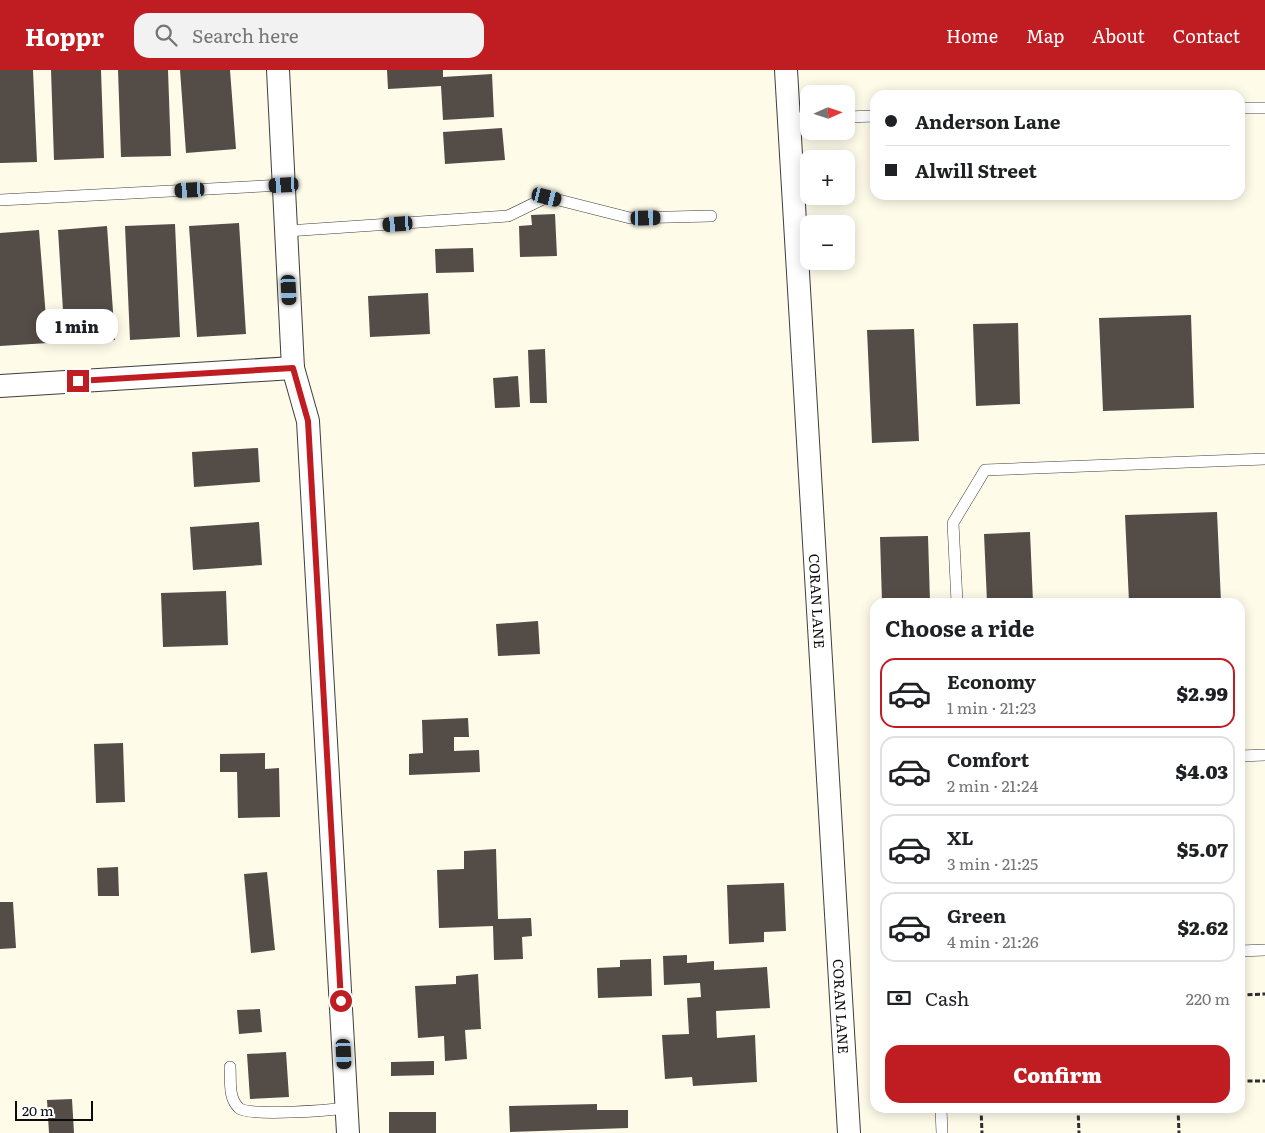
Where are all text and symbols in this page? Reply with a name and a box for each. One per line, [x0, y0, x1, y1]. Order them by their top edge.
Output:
search box [134, 13, 484, 58]
text: Hoppr [25, 18, 104, 53]
icon: search [152, 21, 180, 49]
text: Search here [192, 21, 299, 49]
text: Home [946, 22, 998, 49]
text: Map [1026, 22, 1064, 49]
text: About [1092, 22, 1145, 49]
text: Contact [1173, 22, 1240, 49]
north arrow [800, 85, 855, 140]
map controls [800, 85, 855, 270]
text: Anderson Lane [915, 107, 1061, 135]
button: + [800, 150, 855, 205]
text: Alwill Street [915, 156, 1037, 184]
car [268, 177, 299, 193]
car [174, 182, 205, 198]
car [530, 186, 563, 208]
car [630, 210, 661, 226]
car [382, 215, 413, 233]
button: − [800, 215, 855, 270]
car [280, 275, 297, 305]
callout: 1 min [37, 308, 119, 344]
text: 1 min [55, 314, 99, 338]
route end [67, 370, 89, 392]
street label: CORAN LANE [805, 553, 830, 649]
text: Choose a ride [885, 611, 1034, 644]
text: Economy [947, 667, 1036, 695]
icon: car [887, 671, 932, 716]
text: $2.99 [1176, 679, 1228, 707]
text: 1 min · 21:23 [947, 695, 1036, 719]
text: Comfort [947, 745, 1029, 773]
icon: car [887, 749, 932, 794]
text: $4.03 [1176, 757, 1228, 785]
text: 2 min · 21:24 [947, 773, 1038, 797]
text: XL [947, 823, 974, 851]
icon: car [887, 827, 932, 872]
text: $5.07 [1177, 835, 1228, 863]
text: 3 min · 21:25 [947, 851, 1038, 875]
text: Green [947, 901, 1006, 929]
icon: car [887, 905, 932, 950]
text: $2.62 [1177, 913, 1228, 941]
text: 4 min · 21:26 [947, 929, 1039, 953]
street label: CORAN LANE [829, 958, 854, 1054]
icon: cash [885, 984, 913, 1012]
text: Cash [925, 984, 969, 1012]
text: 220 m [1186, 986, 1230, 1010]
route start [330, 990, 352, 1012]
car [335, 1039, 352, 1069]
button: Confirm [885, 1045, 1230, 1103]
scale bar [15, 1098, 92, 1121]
text: 20 m [22, 1100, 54, 1120]

